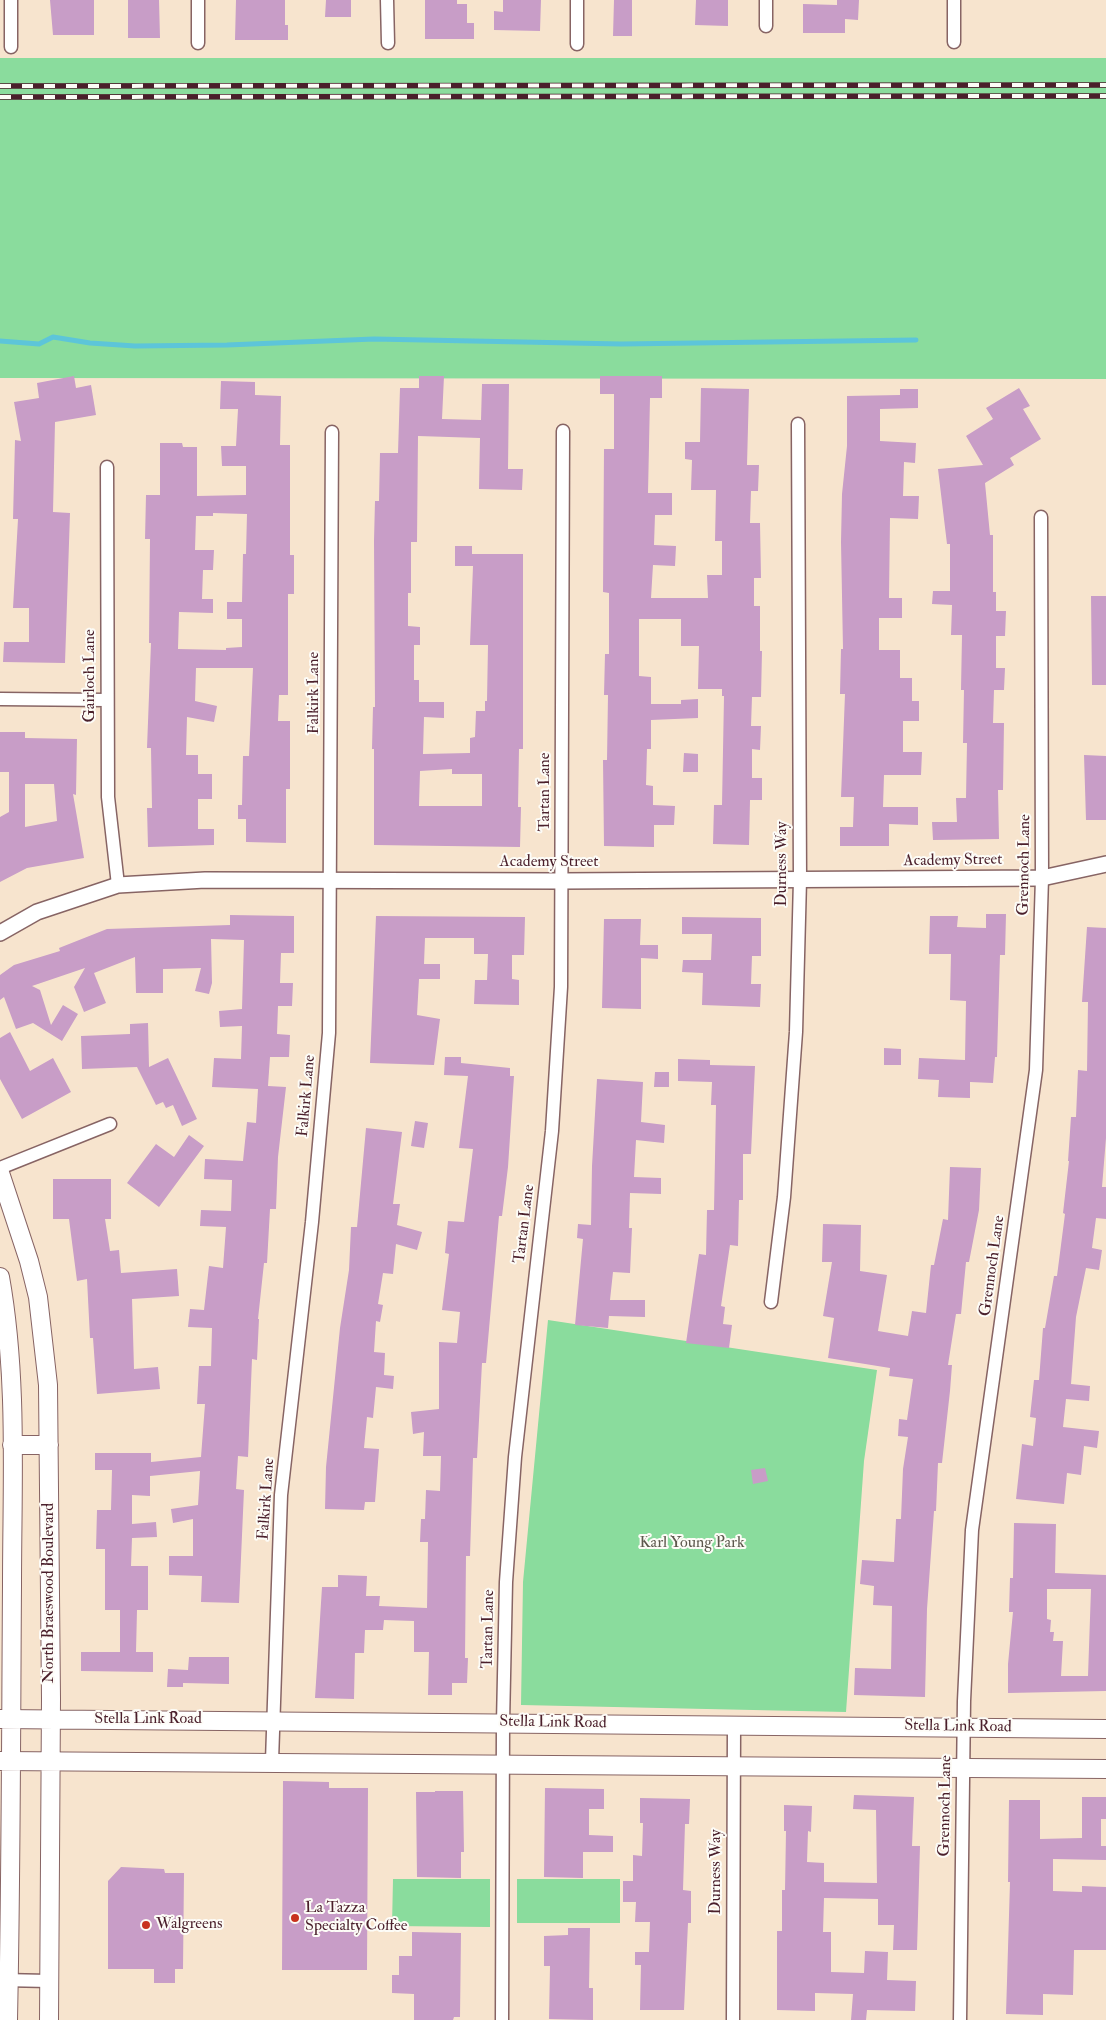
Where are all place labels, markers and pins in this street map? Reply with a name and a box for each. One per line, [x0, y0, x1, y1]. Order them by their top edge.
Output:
place label: La Tazza Specialty Coffee [305, 1899, 407, 1937]
marker: La Tazza Specialty Coffee [289, 1912, 301, 1924]
place label: Walgreens [156, 1915, 222, 1935]
marker: Walgreens [140, 1919, 152, 1931]

